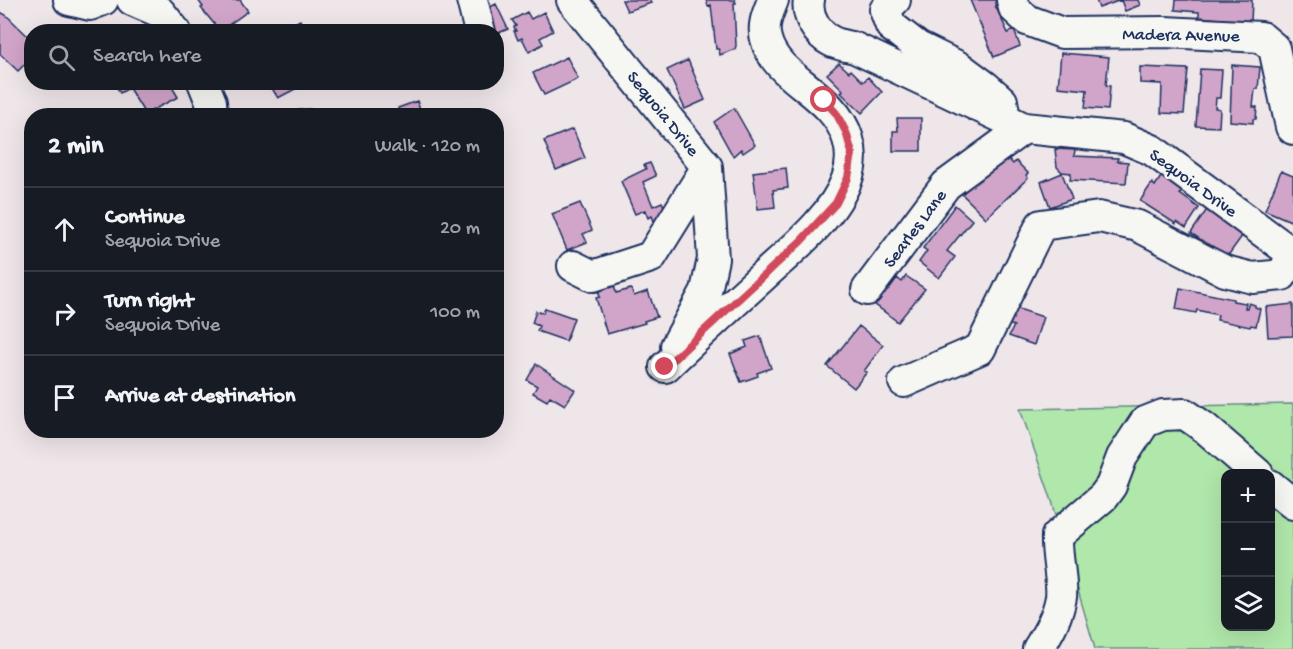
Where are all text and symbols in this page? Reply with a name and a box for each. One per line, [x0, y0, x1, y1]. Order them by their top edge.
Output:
search box [24, 24, 504, 90]
street label: Madera Avenue [1122, 25, 1240, 48]
icon: search [45, 41, 78, 74]
text: Search here [93, 44, 201, 70]
street label: Sequoia Drive [621, 68, 703, 162]
route start [810, 86, 836, 112]
text: 2 min [48, 132, 103, 163]
text: Walk · 120 m [375, 136, 480, 159]
street label: Sequoia Drive [1144, 145, 1241, 223]
street label: Searles Lane [880, 186, 953, 273]
text: Continue [105, 205, 185, 231]
icon: ahead [48, 213, 81, 246]
text: 20 m [440, 218, 480, 241]
text: Sequoia Drive [105, 231, 220, 254]
text: Turn right [105, 289, 193, 315]
icon: right [48, 297, 81, 330]
text: 100 m [430, 302, 480, 325]
text: Sequoia Drive [105, 315, 220, 338]
route end [651, 353, 677, 379]
icon: arrive [48, 381, 81, 414]
text: Arrive at destination [105, 384, 295, 410]
map controls [1221, 469, 1275, 631]
button: + [1221, 469, 1275, 523]
button: − [1221, 523, 1275, 577]
button: layers [1221, 577, 1275, 631]

